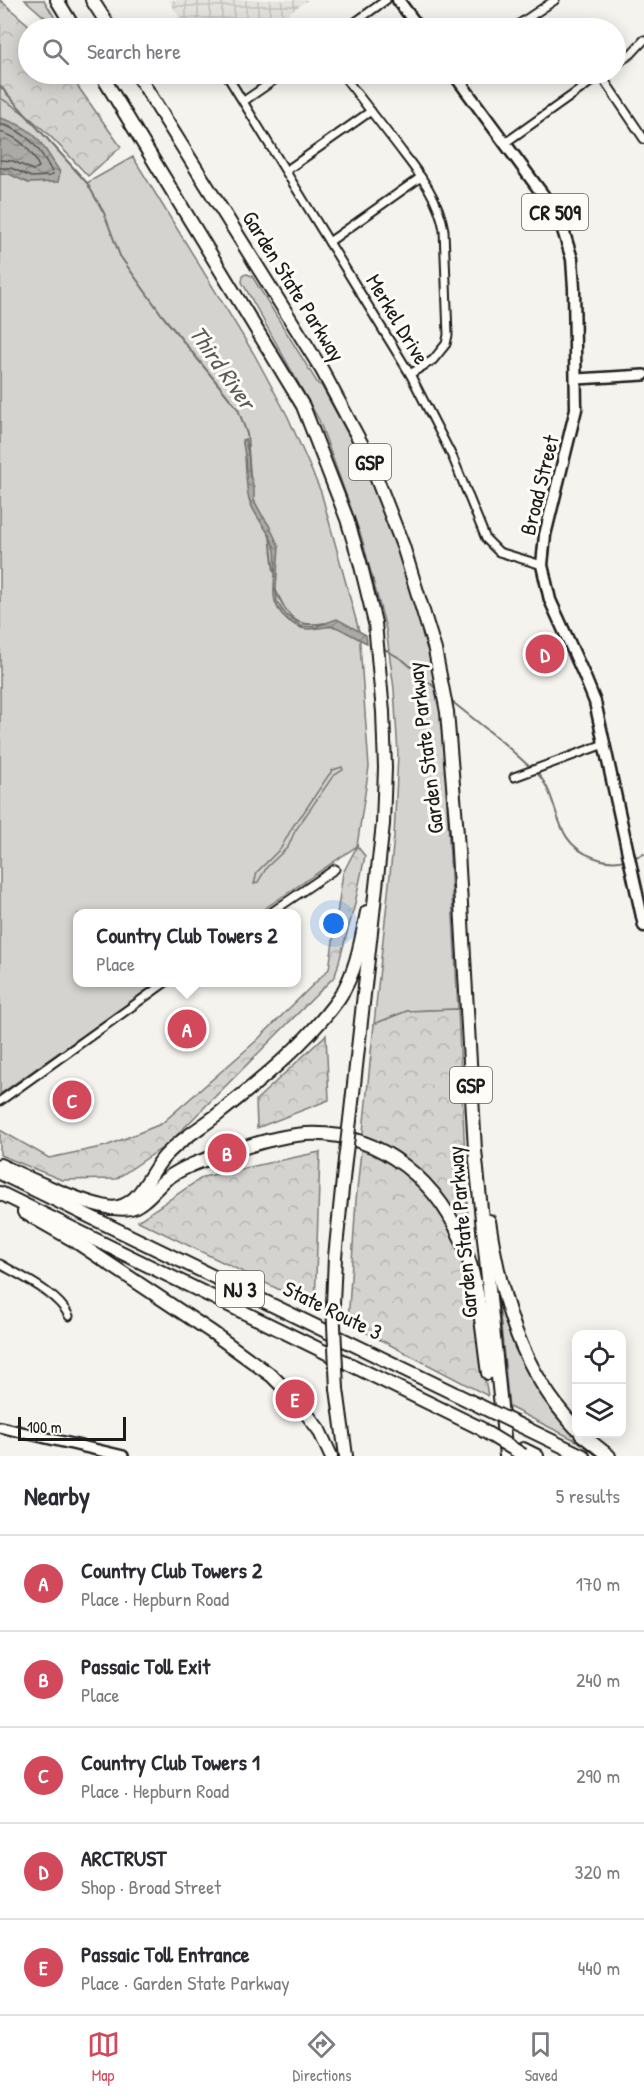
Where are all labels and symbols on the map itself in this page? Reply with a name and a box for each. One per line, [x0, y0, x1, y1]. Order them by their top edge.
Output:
road number: CR 509 [522, 194, 588, 230]
street label: Garden State Parkway [236, 205, 352, 367]
street label: Merkel Drive [359, 268, 437, 370]
water label: Third River [183, 319, 265, 418]
street label: Broad Street [512, 431, 566, 538]
road number: GSP [349, 444, 391, 480]
pin: D [526, 632, 564, 676]
street label: Garden State Parkway [400, 661, 450, 835]
your location [319, 909, 348, 938]
pin: A [168, 1006, 207, 1052]
road number: GSP [450, 1067, 492, 1103]
pin: C [52, 1078, 92, 1122]
pin: B [208, 1130, 246, 1176]
street label: Garden State Parkway [440, 1145, 484, 1319]
road number: NJ 3 [216, 1271, 264, 1307]
street label: State Route 3 [279, 1273, 388, 1347]
pin: E [276, 1376, 314, 1422]
scale bar [18, 1414, 126, 1442]

